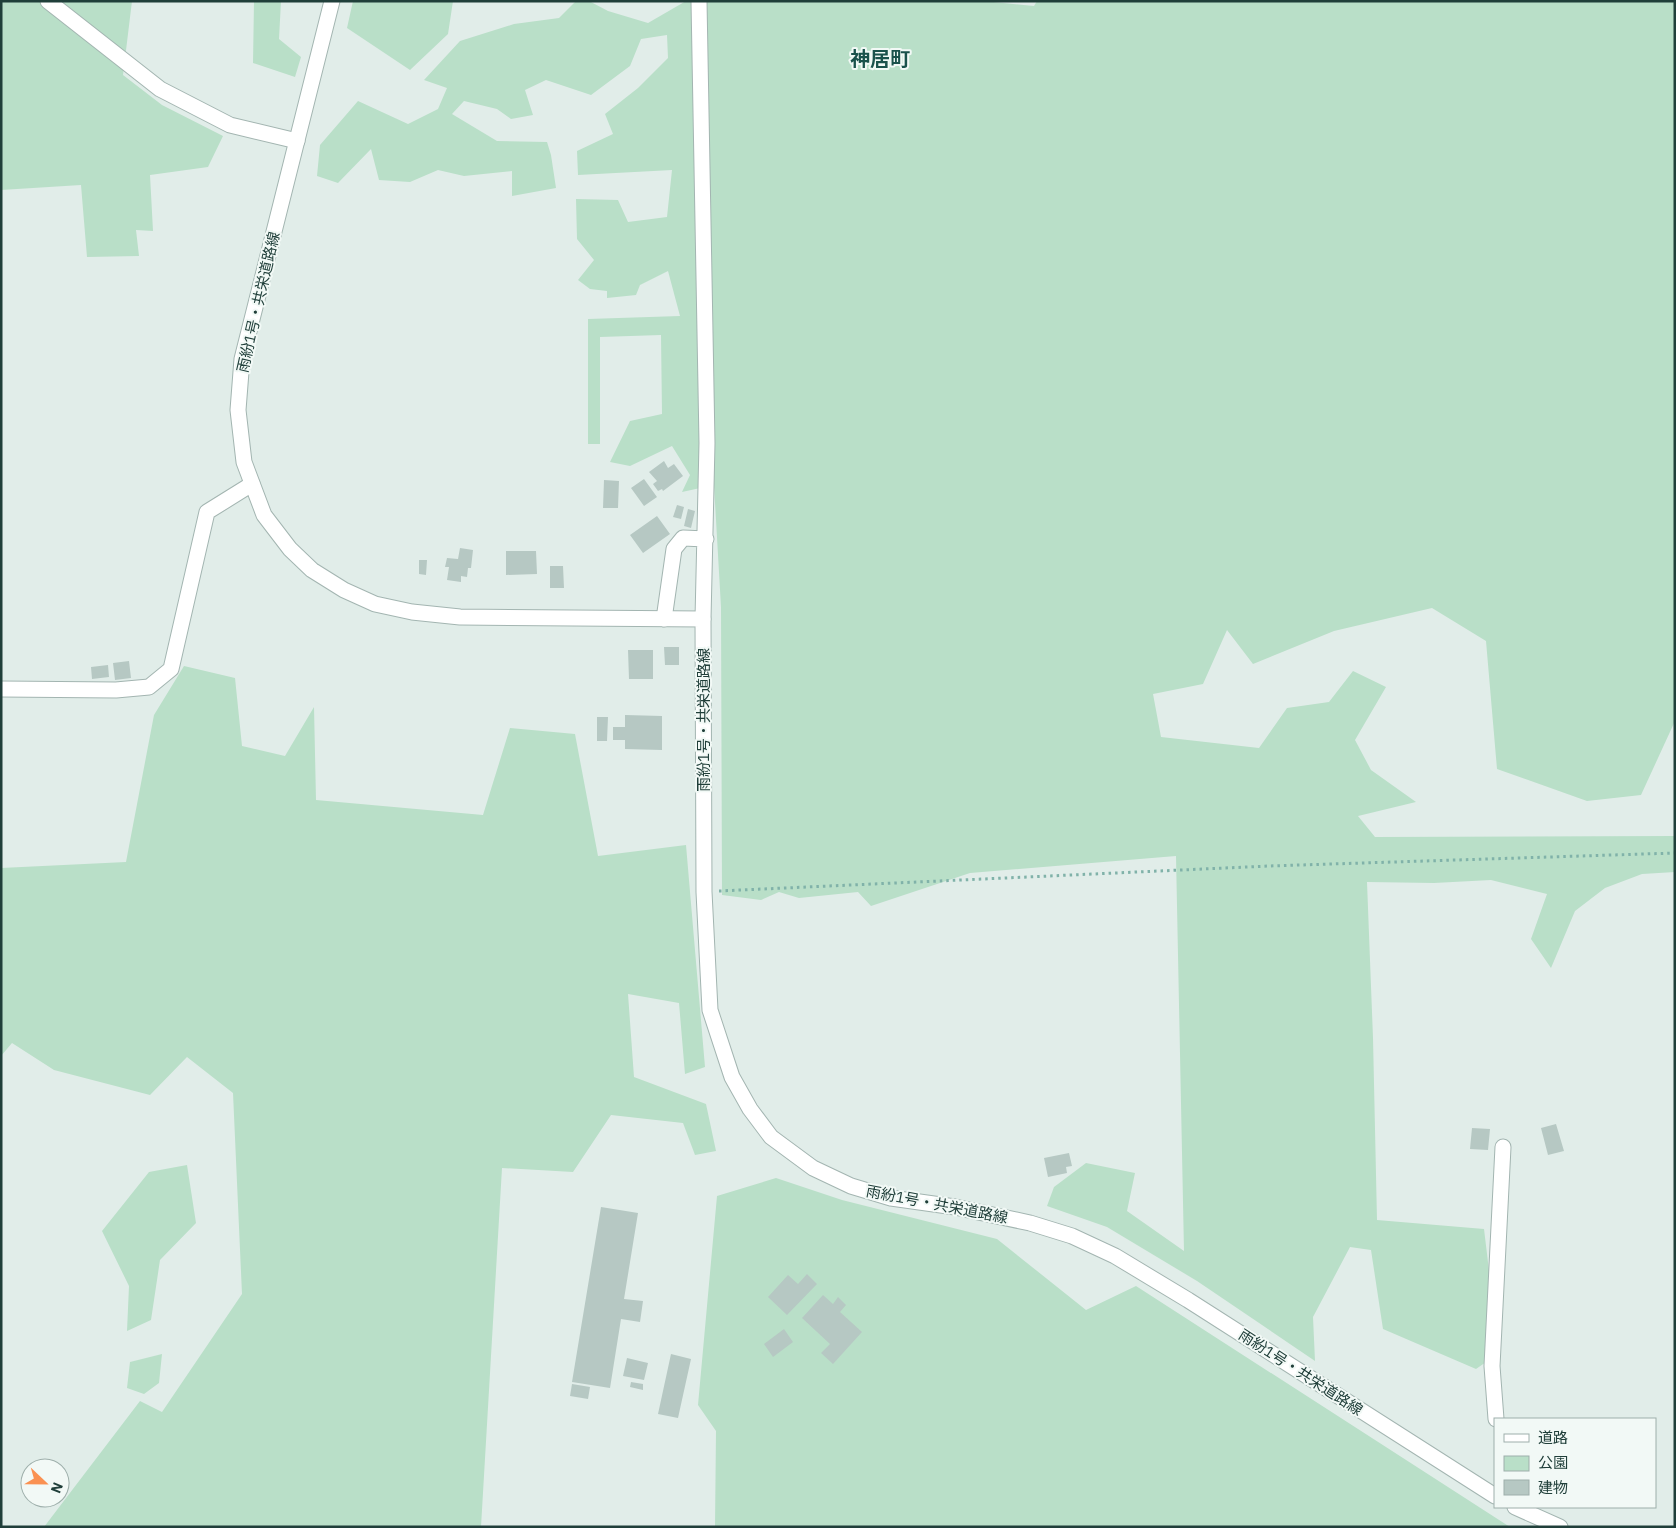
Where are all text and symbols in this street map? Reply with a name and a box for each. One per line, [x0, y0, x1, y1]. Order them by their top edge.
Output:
district label: 神居町 [850, 45, 910, 72]
street label: 雨紛1号・共栄道路線 [233, 230, 283, 374]
street label: 雨紛1号・共栄道路線 [694, 648, 713, 792]
street label: 雨紛1号・共栄道路線 [865, 1181, 1009, 1227]
street label: 雨紛1号・共栄道路線 [1235, 1325, 1367, 1419]
legend [1494, 1418, 1656, 1508]
text: 道路 [1538, 1428, 1568, 1447]
text: 公園 [1538, 1453, 1568, 1472]
north arrow [20, 1458, 70, 1508]
text: 建物 [1538, 1478, 1568, 1497]
text: N [47, 1480, 67, 1496]

